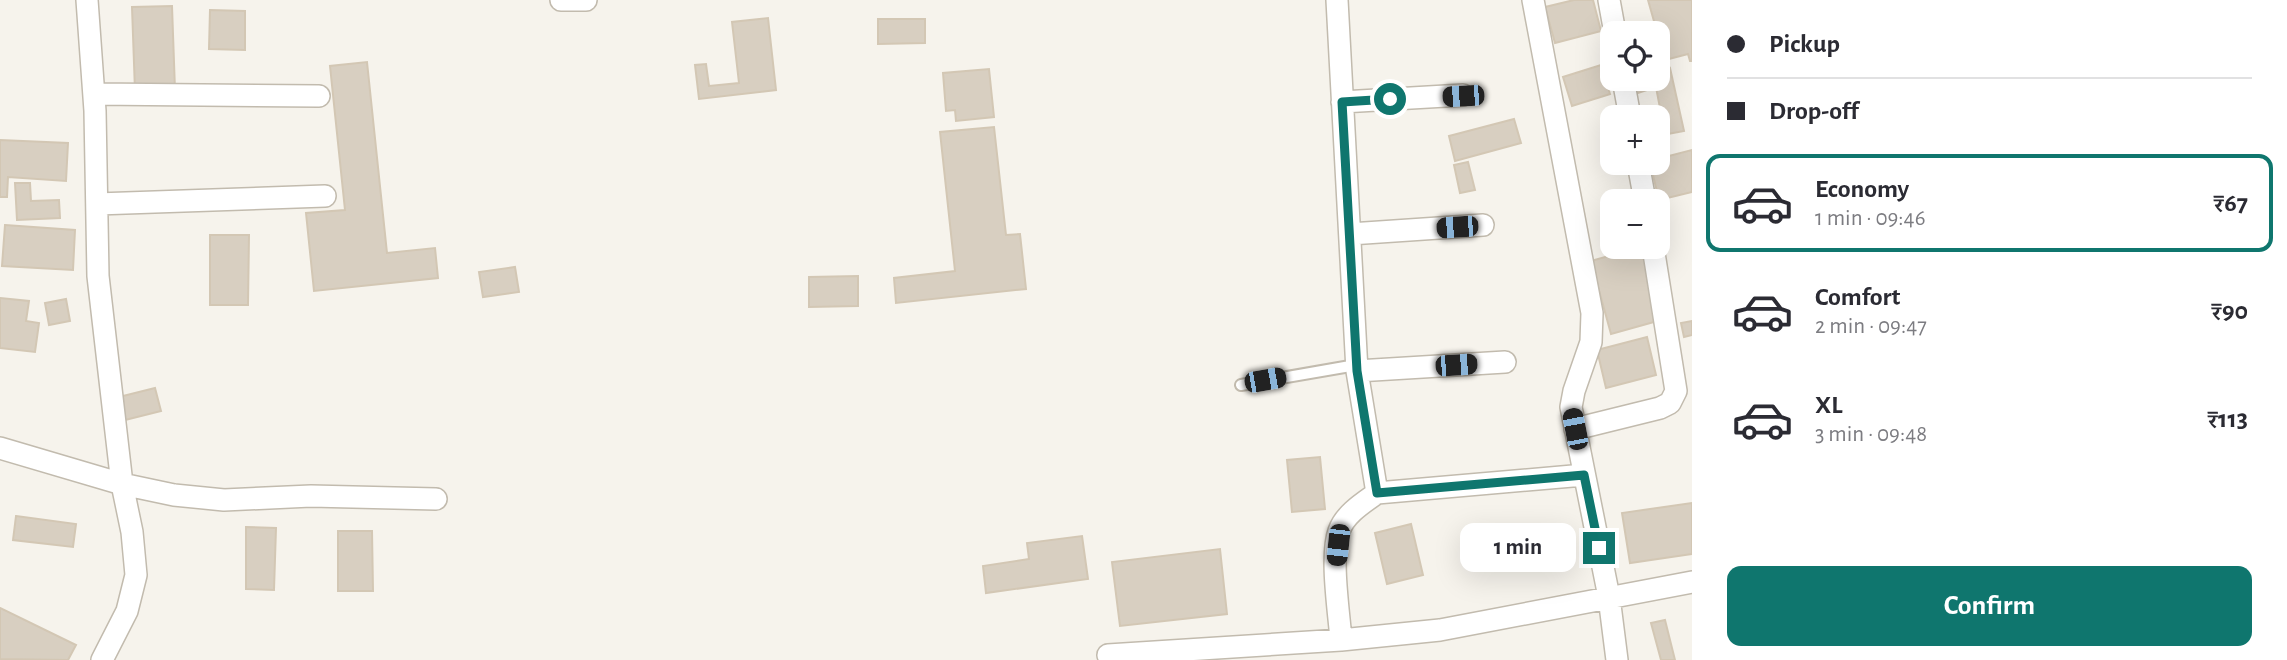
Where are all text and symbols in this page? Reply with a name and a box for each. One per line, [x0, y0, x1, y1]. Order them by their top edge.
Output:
map controls [1600, 21, 1670, 259]
button: locate [1600, 21, 1670, 91]
text: Pickup [1769, 31, 1840, 57]
route start [1374, 83, 1406, 115]
car [1442, 84, 1485, 108]
text: Drop-off [1769, 98, 1858, 124]
button: + [1600, 105, 1670, 175]
icon: car [1731, 172, 1794, 235]
text: Economy [1815, 176, 1909, 202]
button: − [1600, 189, 1670, 259]
text: ₹67 [2213, 190, 2248, 216]
text: 1 min · 09:46 [1815, 207, 1926, 230]
car [1436, 215, 1479, 239]
icon: car [1731, 280, 1794, 343]
text: Comfort [1815, 284, 1900, 310]
text: ₹90 [2211, 298, 2248, 324]
text: 2 min · 09:47 [1815, 315, 1927, 338]
car [1435, 353, 1478, 377]
car [1243, 366, 1288, 394]
icon: car [1731, 388, 1794, 451]
text: XL [1815, 392, 1842, 418]
car [1561, 406, 1590, 452]
text: ₹113 [2207, 406, 2248, 432]
text: 3 min · 09:48 [1815, 423, 1927, 446]
car [1326, 523, 1351, 567]
callout: 1 min [1459, 524, 1574, 572]
route end [1583, 532, 1615, 564]
text: 1 min [1494, 536, 1542, 559]
button: Confirm [1727, 566, 2252, 646]

